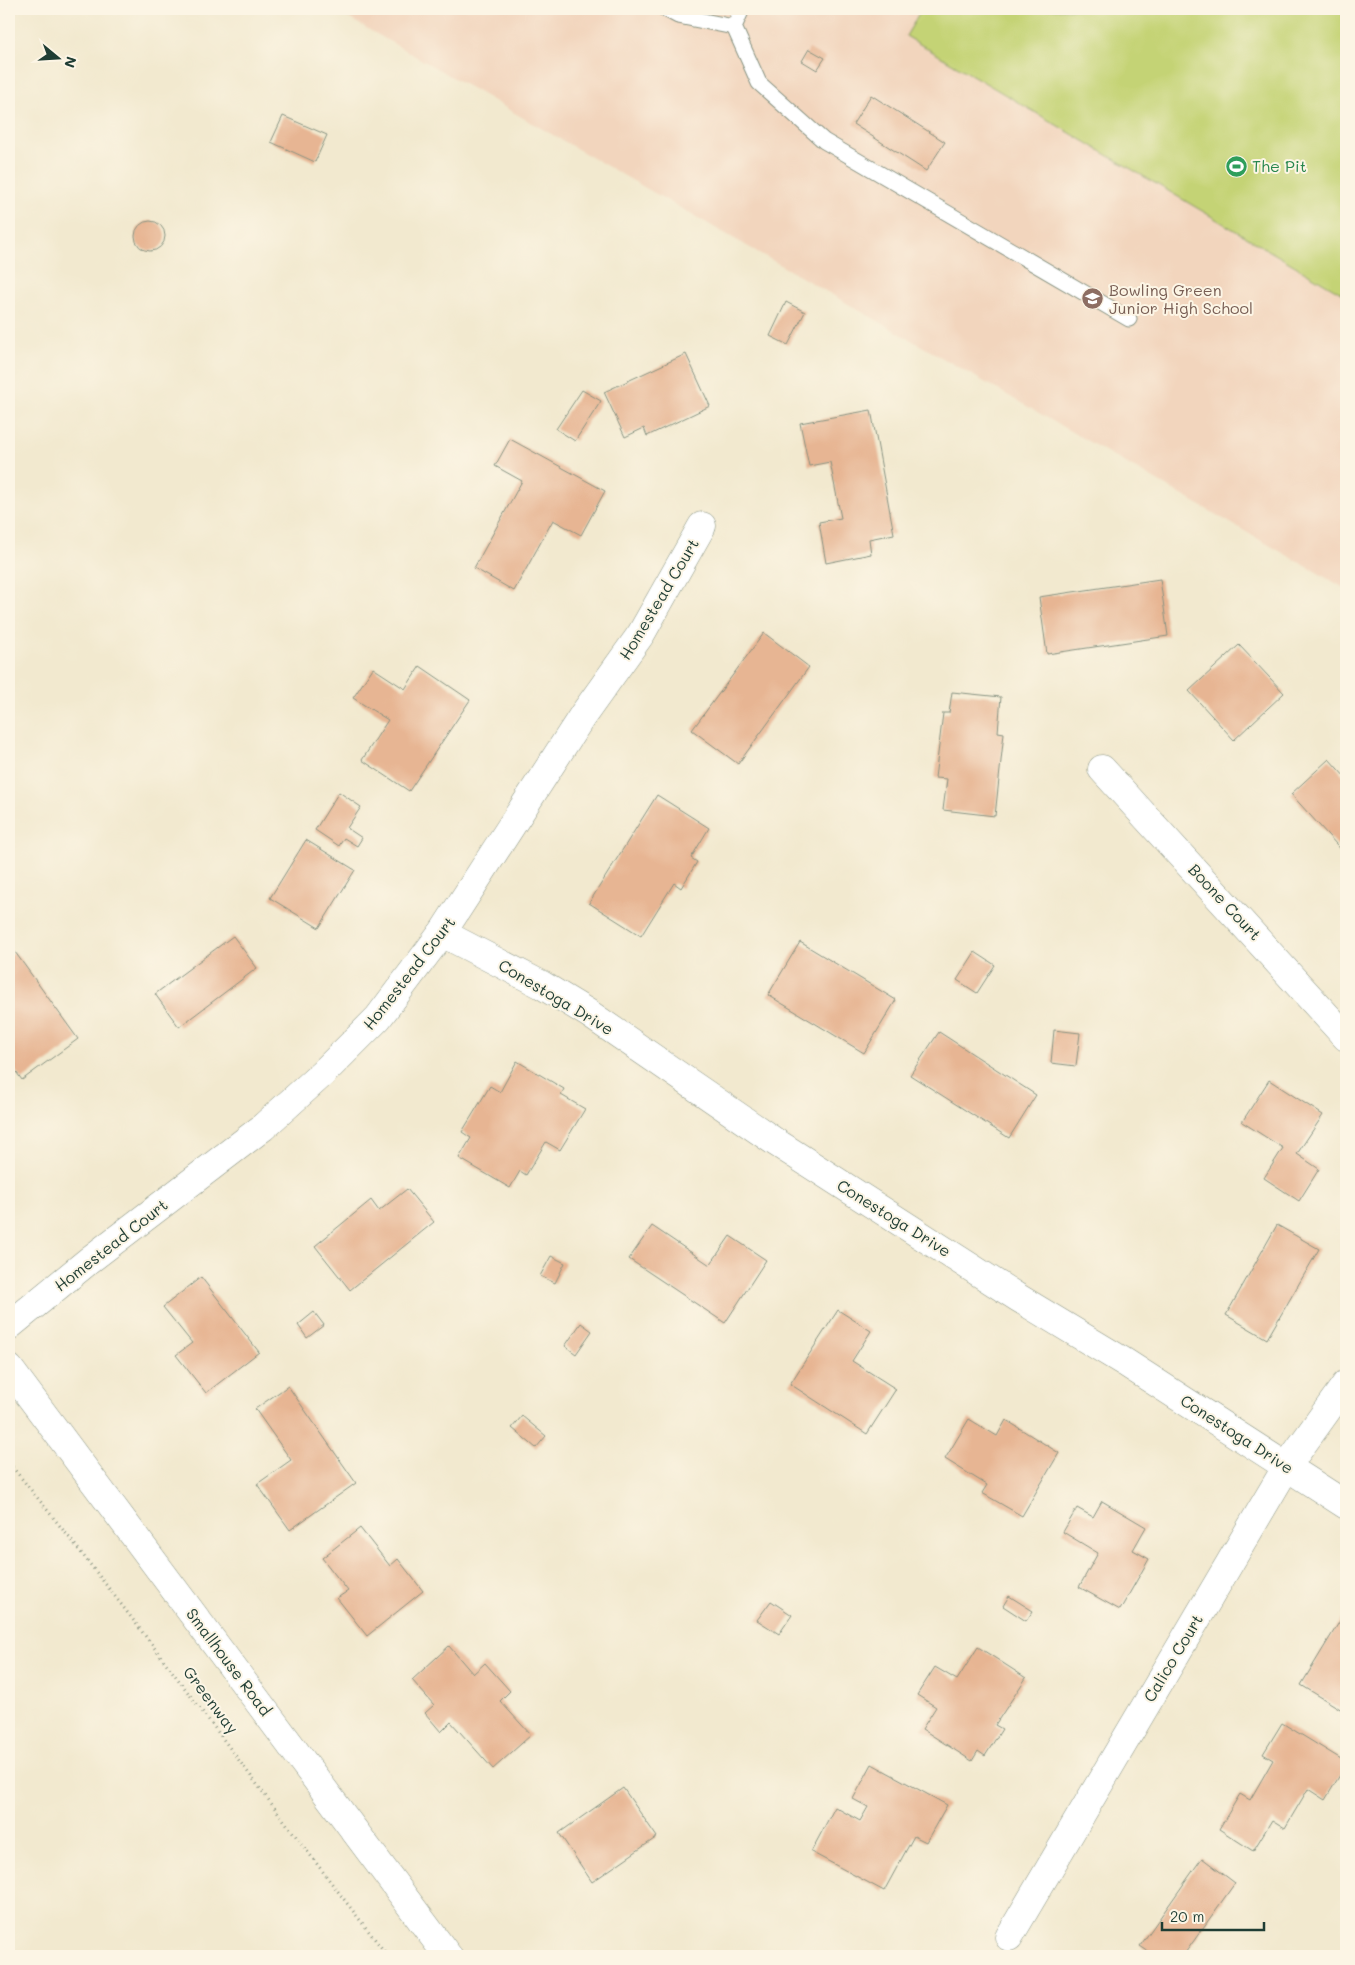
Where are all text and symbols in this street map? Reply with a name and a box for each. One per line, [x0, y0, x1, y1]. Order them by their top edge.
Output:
north arrow [32, 32, 82, 82]
text: N [60, 54, 82, 70]
sports icon: The Pit [1224, 154, 1248, 178]
place label: The Pit [1252, 155, 1307, 176]
place label: Bowling Green Junior High School [1109, 279, 1253, 318]
school or university icon: Bowling Green Junior High School [1081, 287, 1105, 311]
street label: Homestead Court [614, 534, 703, 663]
street label: Boone Court [1184, 859, 1266, 944]
street label: Homestead Court [358, 912, 459, 1034]
street label: Conestoga Drive [495, 954, 618, 1039]
street label: Conestoga Drive [833, 1174, 955, 1261]
street label: Homestead Court [50, 1194, 172, 1295]
street label: Conestoga Drive [1177, 1389, 1298, 1478]
street label: Smallhouse Road [182, 1604, 277, 1720]
street label: Calico Court [1138, 1610, 1207, 1706]
street label: Greenway [179, 1662, 244, 1738]
scale bar [1162, 1900, 1265, 1932]
text: 20 m [1170, 1906, 1204, 1926]

